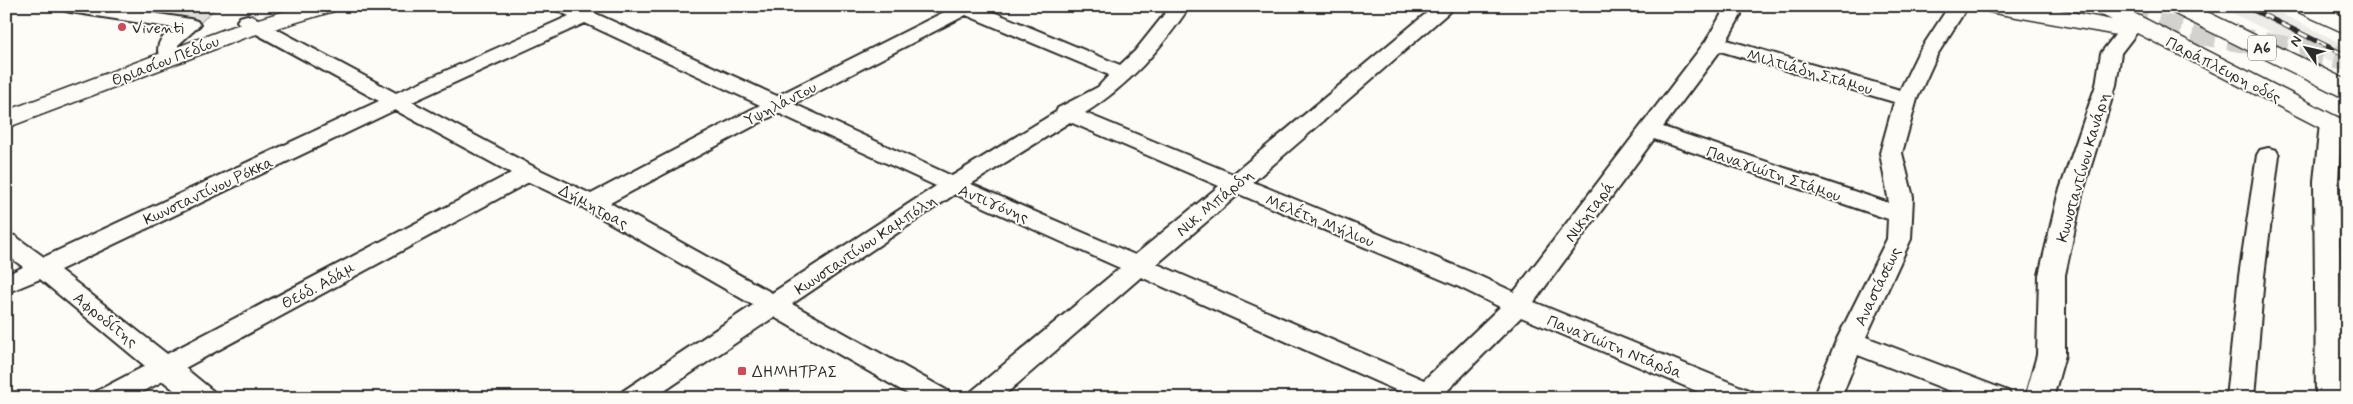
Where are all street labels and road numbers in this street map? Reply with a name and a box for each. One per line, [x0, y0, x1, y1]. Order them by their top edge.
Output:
street label: Θριασίου Πεδίου [109, 31, 222, 92]
street label: Παράπλευρη οδός [2162, 32, 2285, 108]
road number: Α6 [2248, 36, 2276, 60]
street label: Μιλτιάδη Στάμου [1744, 44, 1875, 100]
street label: Υψηλάντου [741, 77, 820, 132]
street label: Κωνσταντίνου Κανάρη [2052, 90, 2115, 245]
street label: Παναγιώτη Στάμου [1704, 142, 1843, 207]
street label: Κωνσταντίνου Ρόκκα [140, 152, 277, 231]
street label: Νικ. Μπάρδη [1172, 165, 1258, 241]
street label: Νικηταρά [1560, 177, 1620, 247]
street label: Δήμητρας [555, 180, 632, 234]
street label: Αντιγόνης [955, 180, 1032, 229]
street label: Μελέτη Μήλιου [1262, 189, 1377, 253]
street label: Κωνσταντίνου Καμπόλη [791, 190, 941, 301]
street label: Αναστάσεως [1850, 244, 1907, 330]
street label: Θεόδ. Αδάμ [278, 258, 359, 315]
street label: Αφροδίτης [69, 288, 142, 353]
street label: Παναγιώτη Ντάρδα [1544, 311, 1685, 384]

